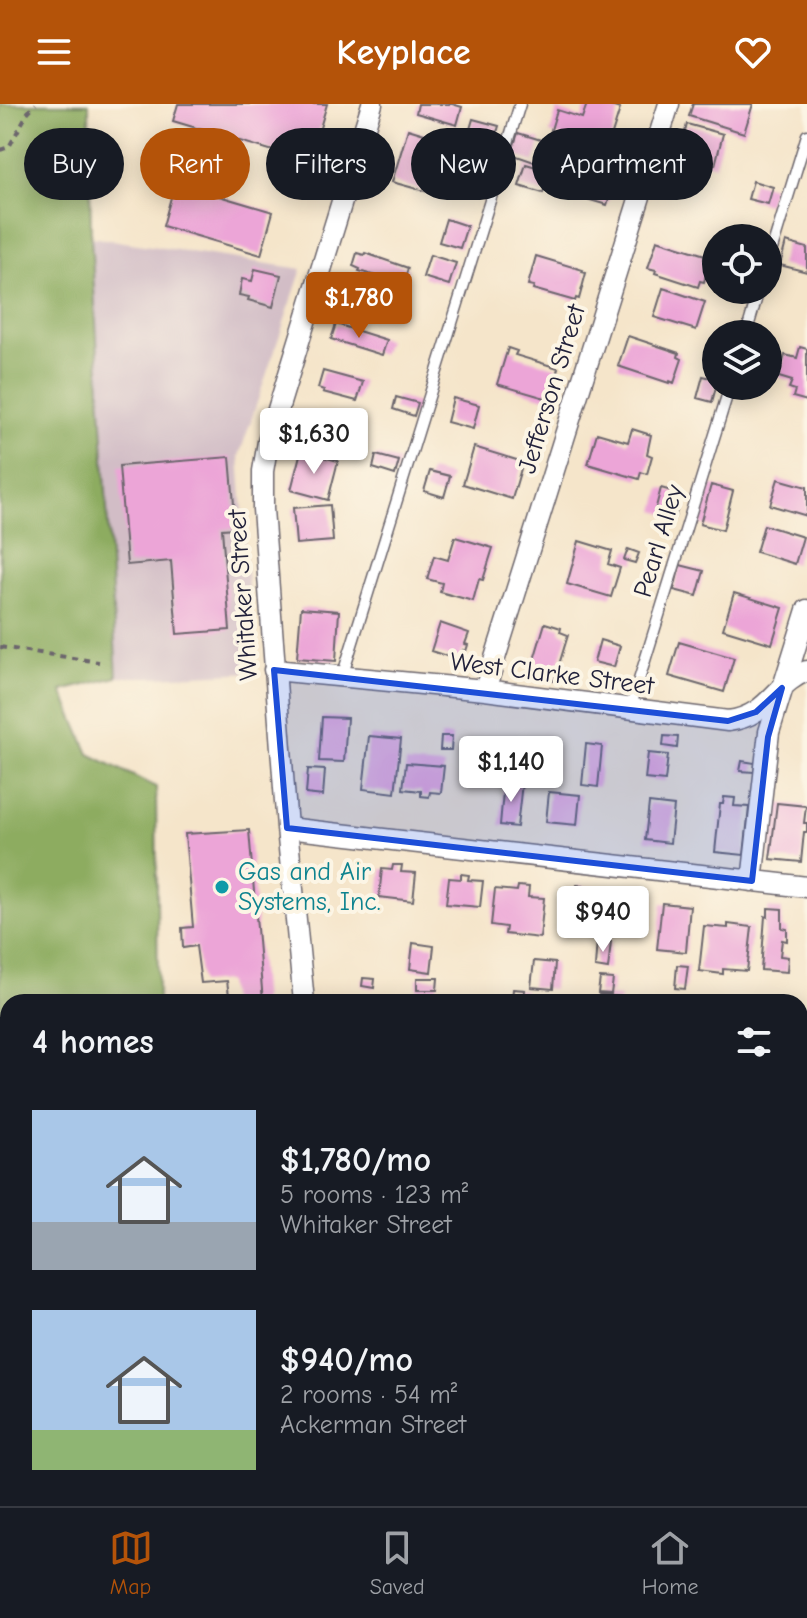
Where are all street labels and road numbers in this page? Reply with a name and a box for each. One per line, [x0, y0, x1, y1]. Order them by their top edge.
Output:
street label: Jefferson Street [512, 299, 592, 477]
street label: Pearl Alley [628, 481, 690, 601]
street label: Whitaker Street [222, 507, 264, 682]
street label: West Clarke Street [448, 647, 657, 702]

